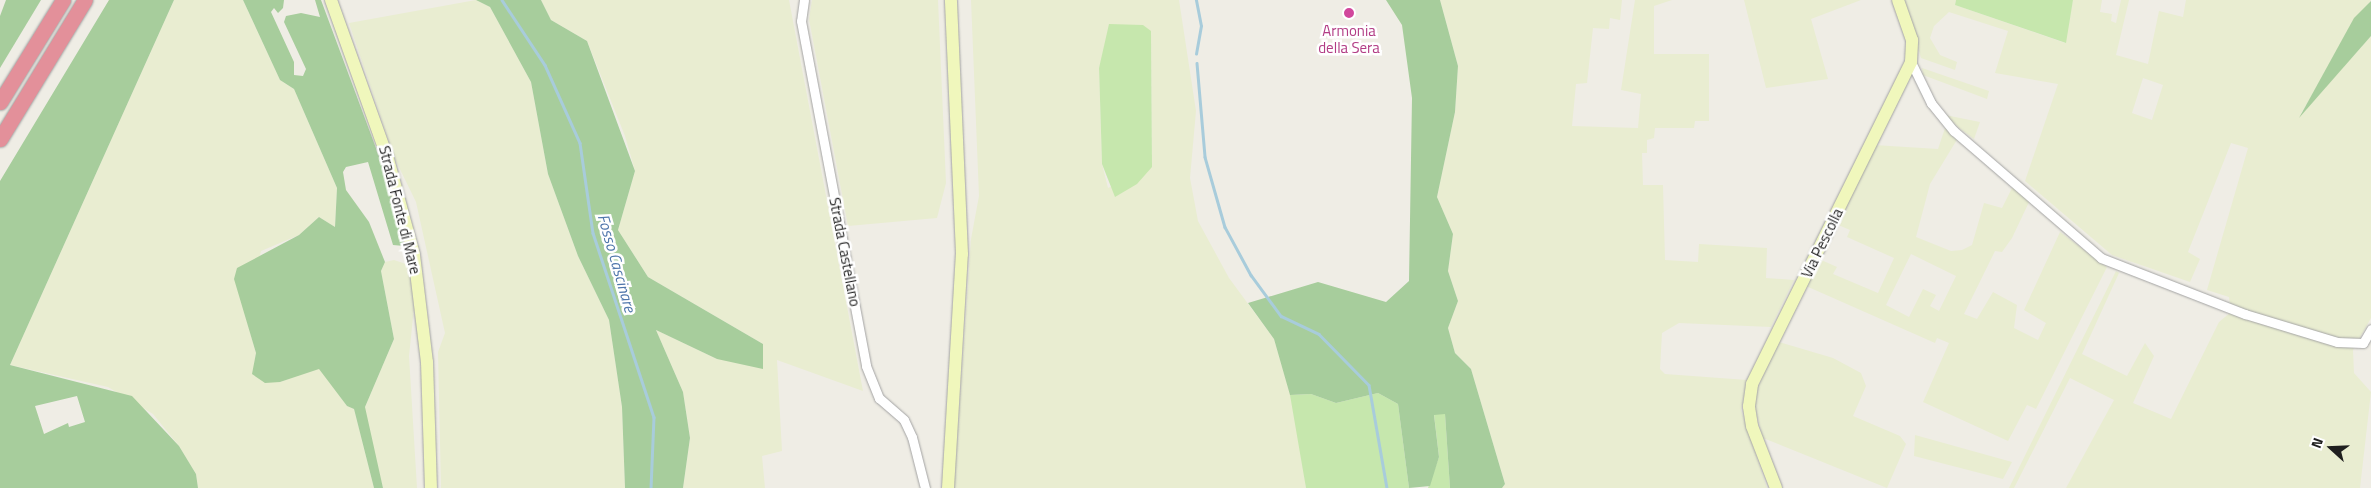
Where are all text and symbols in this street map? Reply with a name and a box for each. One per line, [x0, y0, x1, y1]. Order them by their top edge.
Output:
marker: Armonia della Sera [1343, 7, 1355, 19]
place label: Armonia della Sera [1318, 21, 1380, 56]
street label: Strada Fonte di Mare [375, 144, 425, 276]
street label: Strada Castellano [826, 196, 864, 308]
street label: Via Pescolla [1797, 205, 1847, 281]
water label: Fosso Cascinare [594, 212, 640, 314]
north arrow [2306, 423, 2356, 473]
text: N [2305, 435, 2328, 451]

